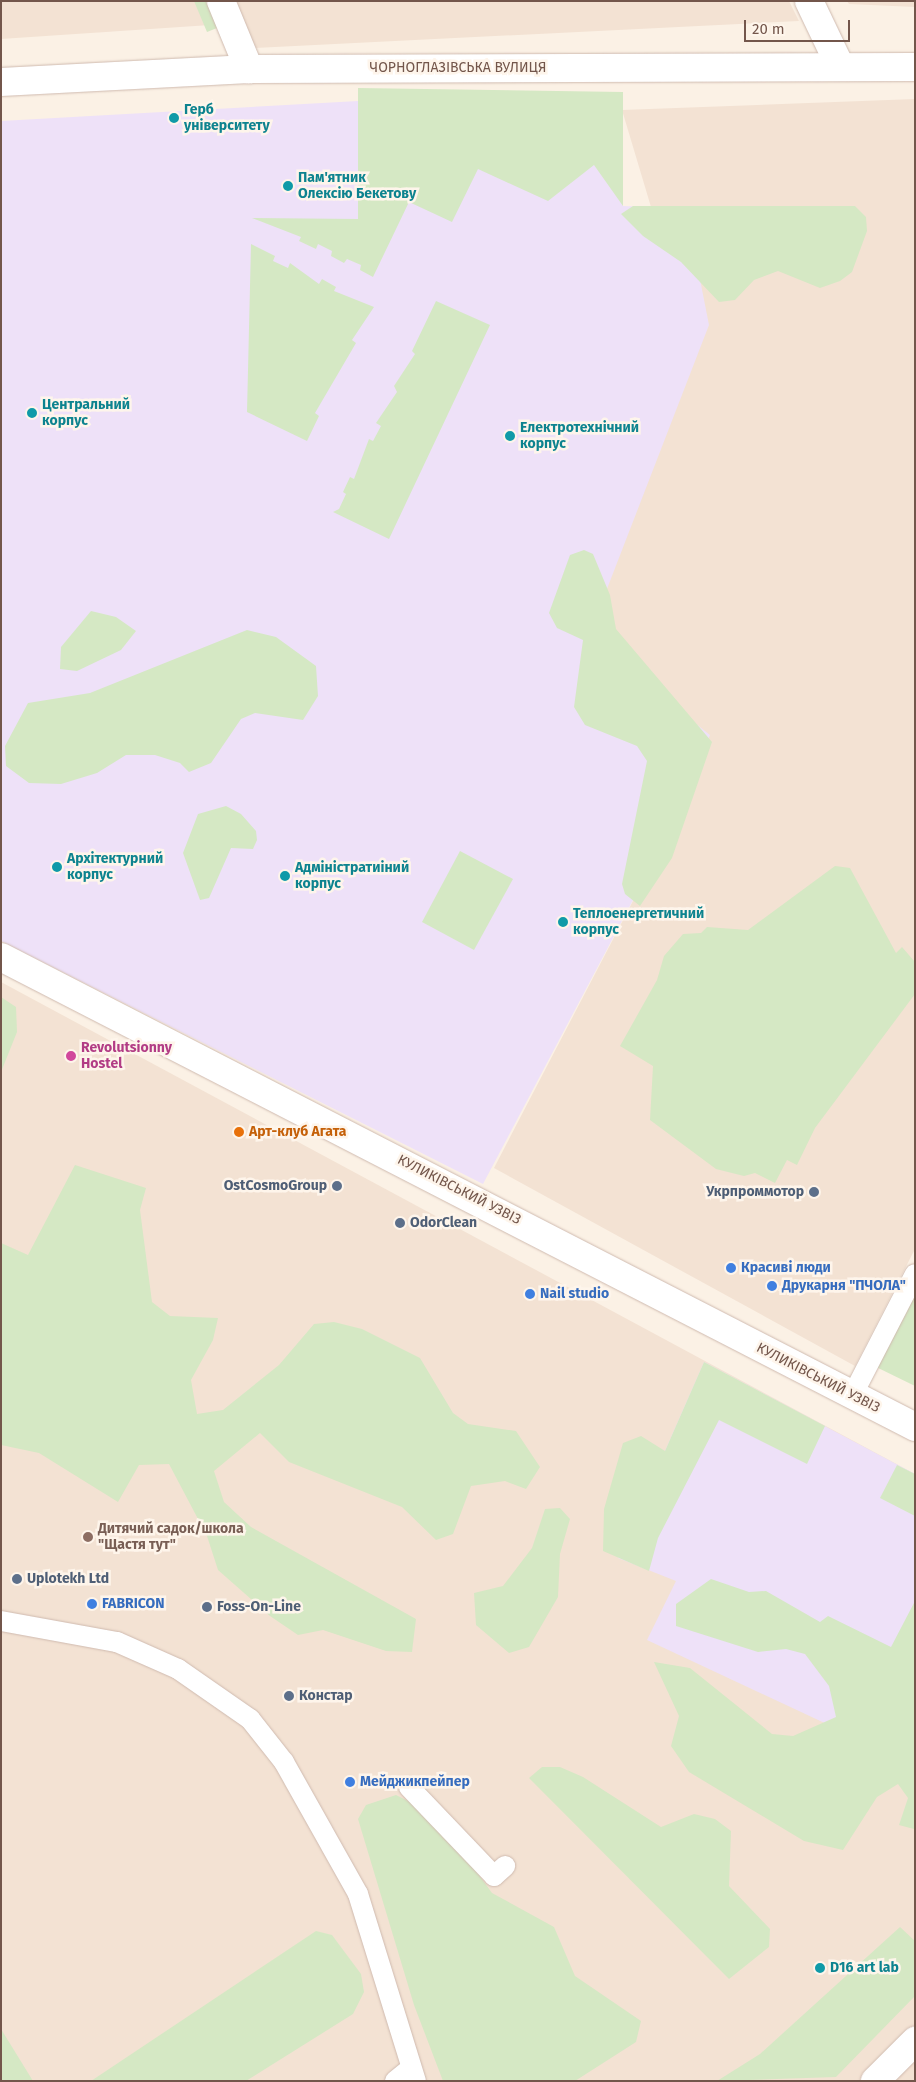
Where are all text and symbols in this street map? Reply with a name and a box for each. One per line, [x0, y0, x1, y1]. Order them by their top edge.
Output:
scale bar [746, 10, 852, 42]
text: 20 m [752, 20, 785, 38]
street label: ЧОРНОГЛАЗІВСЬКА ВУЛИЦЯ [370, 60, 546, 76]
place label: Герб університету [184, 102, 270, 134]
marker: Герб університету [168, 112, 180, 124]
place label: Пам'ятник Олексію Бекетову [298, 170, 416, 202]
marker: Пам'ятник Олексію Бекетову [282, 180, 294, 192]
place label: Центральний корпус [42, 397, 130, 430]
marker: Центральний корпус [26, 407, 38, 419]
place label: Електротехнічний корпус [520, 420, 639, 452]
marker: Електротехнічний корпус [504, 430, 516, 442]
place label: Архітектурний корпус [67, 851, 163, 884]
place label: Адміністратиіний корпус [295, 860, 409, 892]
marker: Архітектурний корпус [51, 861, 63, 873]
marker: Адміністратиіний корпус [279, 870, 291, 882]
place label: Теплоенергетичний корпус [573, 906, 704, 939]
marker: Теплоенергетичний корпус [557, 916, 569, 928]
place label: Revolutsionny Hostel [81, 1040, 172, 1072]
marker: Revolutsionny Hostel [65, 1050, 77, 1062]
place label: Арт-клуб Агата [249, 1124, 346, 1140]
marker: Арт-клуб Агата [233, 1126, 245, 1138]
street label: КУЛИКІВСЬКИЙ УЗВІЗ [394, 1152, 524, 1228]
place label: OstCosmoGroup [224, 1178, 327, 1194]
marker: OstCosmoGroup [331, 1180, 343, 1192]
place label: Укрпроммотор [706, 1184, 804, 1200]
marker: Укрпроммотор [808, 1186, 820, 1198]
place label: OdorClean [410, 1215, 477, 1231]
marker: OdorClean [394, 1217, 406, 1229]
place label: Красиві люди [741, 1260, 831, 1276]
marker: Красиві люди [725, 1262, 737, 1274]
place label: Друкарня "ПЧОЛА" [782, 1278, 906, 1294]
marker: Друкарня "ПЧОЛА" [766, 1280, 778, 1292]
place label: Nail studio [540, 1286, 609, 1302]
marker: Nail studio [524, 1288, 536, 1300]
street label: КУЛИКІВСЬКИЙ УЗВІЗ [753, 1340, 883, 1416]
place label: Дитячий садок/школа "Щастя тут" [98, 1521, 244, 1554]
marker: Дитячий садок/школа "Щастя тут" [82, 1531, 94, 1543]
place label: Uplotekh Ltd [27, 1571, 109, 1587]
marker: Uplotekh Ltd [11, 1573, 23, 1585]
place label: FABRICON [102, 1596, 164, 1612]
marker: FABRICON [86, 1598, 98, 1610]
place label: Foss-On-Line [217, 1599, 301, 1615]
marker: Foss-On-Line [201, 1601, 213, 1613]
place label: Констар [299, 1688, 353, 1704]
marker: Констар [283, 1690, 295, 1702]
place label: Мейджикпейпер [360, 1774, 470, 1790]
marker: Мейджикпейпер [344, 1776, 356, 1788]
place label: D16 art lab [830, 1960, 899, 1976]
marker: D16 art lab [814, 1962, 826, 1974]

